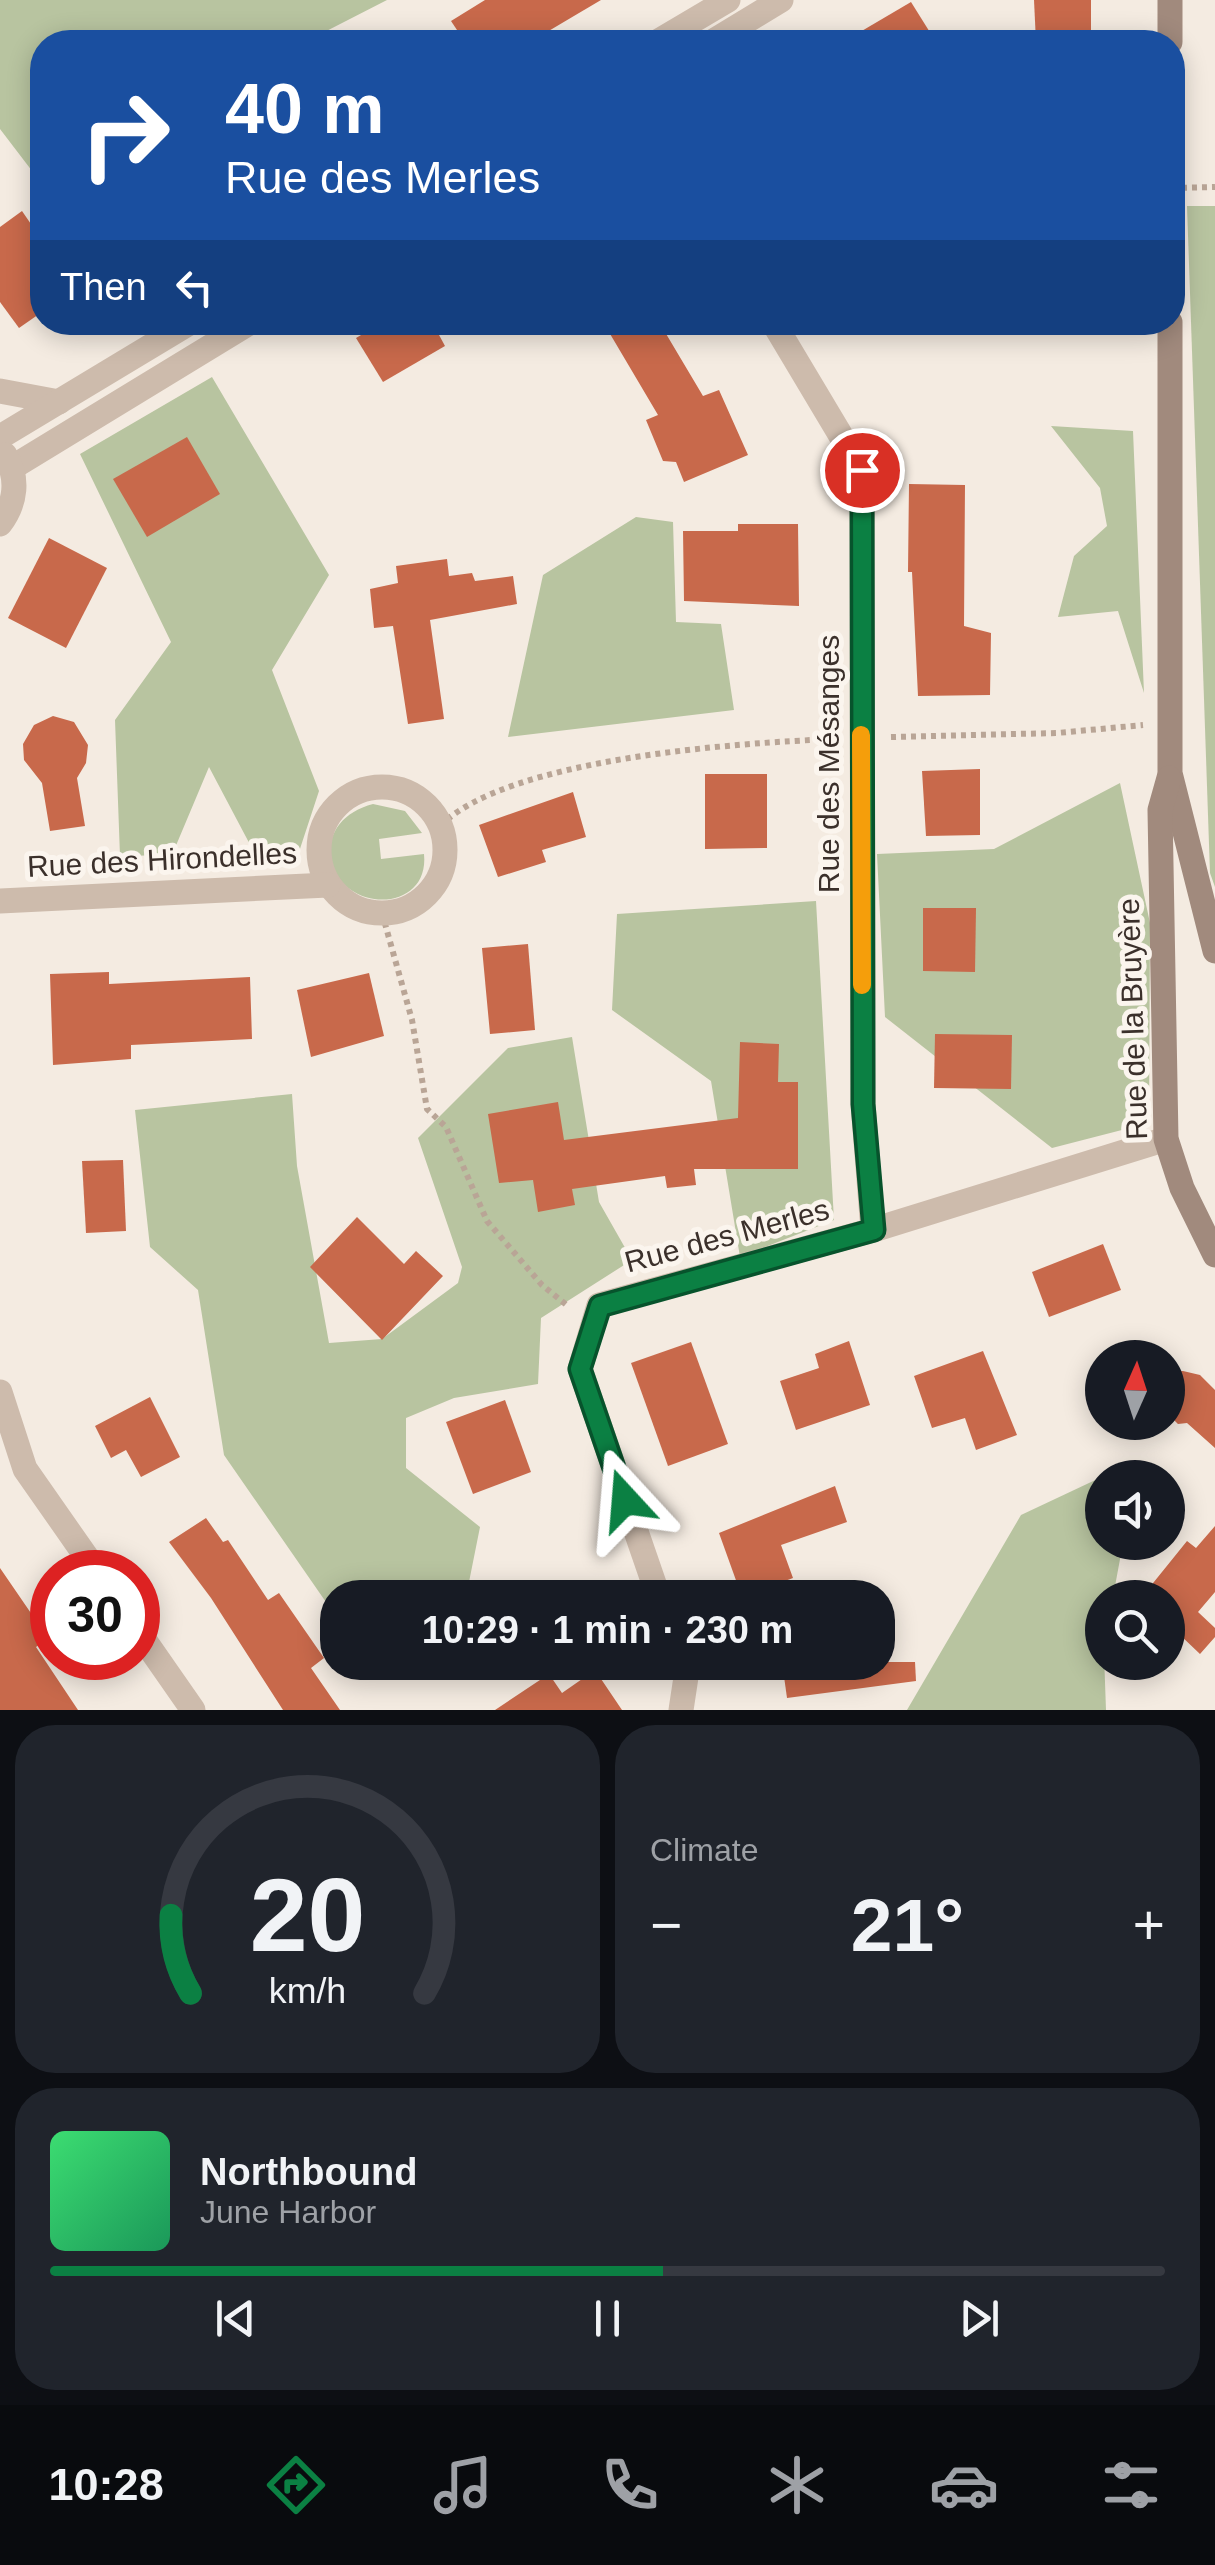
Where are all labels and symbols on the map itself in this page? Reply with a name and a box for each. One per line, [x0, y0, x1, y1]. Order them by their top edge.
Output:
pin [820, 428, 905, 513]
street label: Rue des Mésanges [812, 635, 845, 893]
street label: Rue des Hirondelles [26, 836, 298, 883]
street label: Rue de la Bruyère [1112, 898, 1153, 1140]
street label: Rue des Merles [621, 1192, 833, 1279]
north arrow [1085, 1340, 1185, 1440]
position arrow [573, 1448, 677, 1552]
speed limit sign: 30 [30, 1550, 160, 1680]

